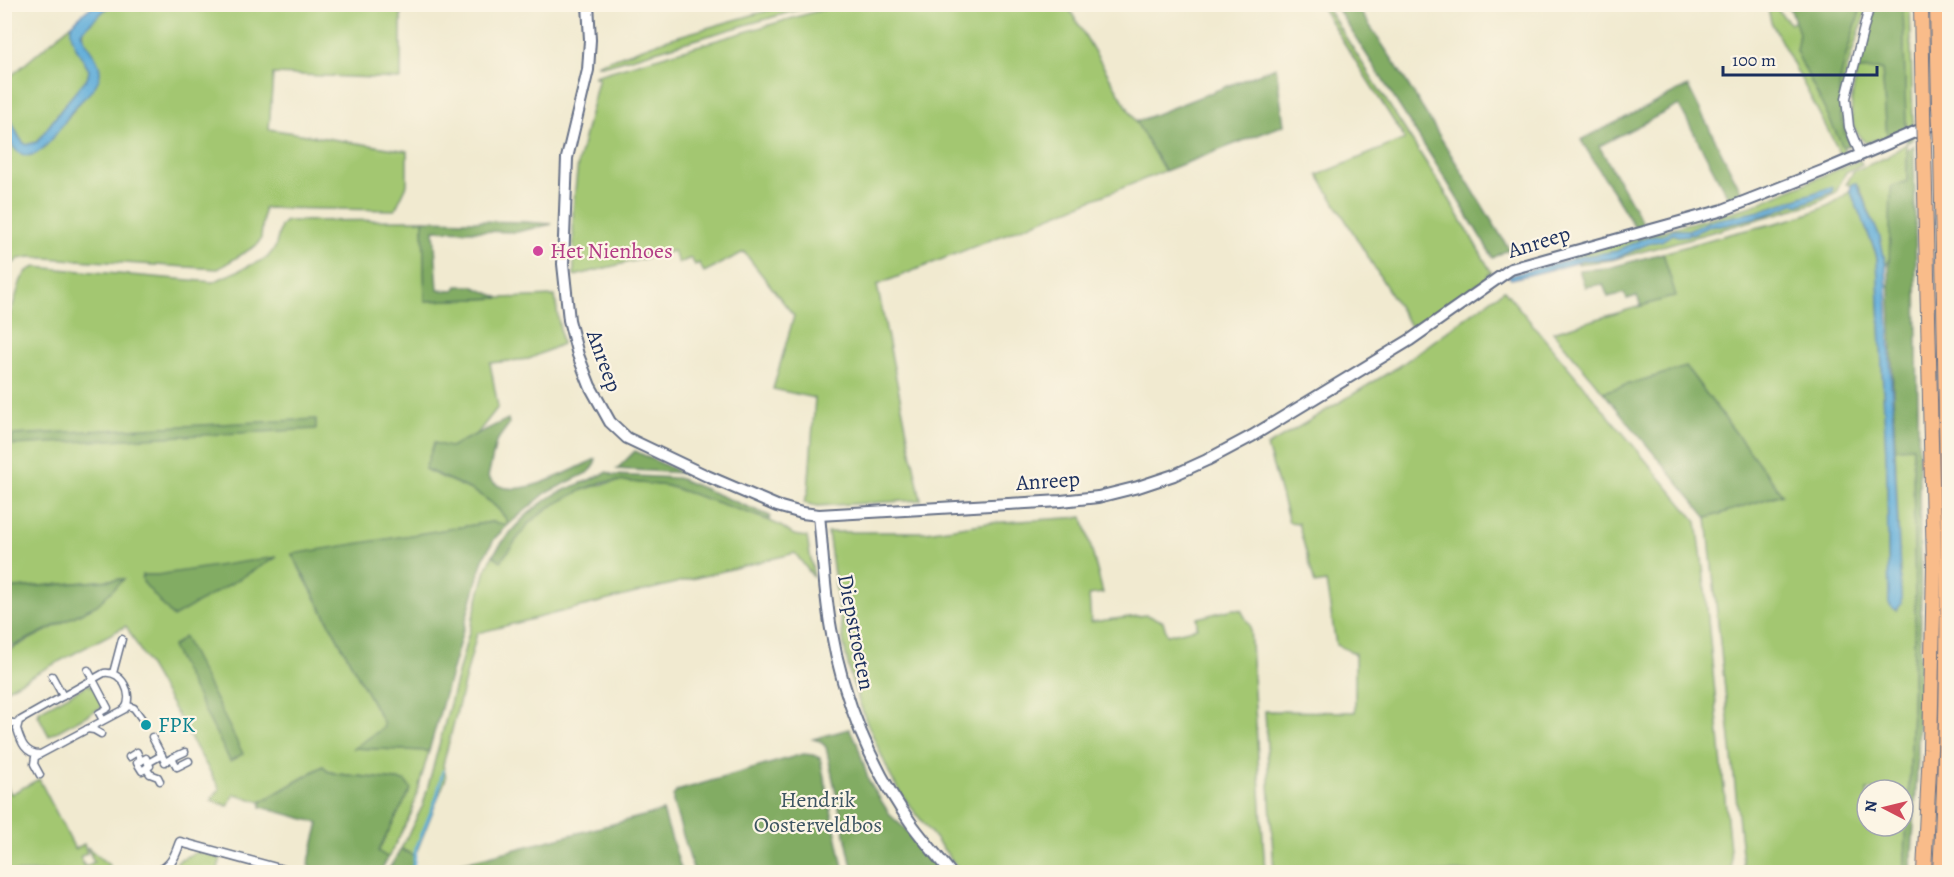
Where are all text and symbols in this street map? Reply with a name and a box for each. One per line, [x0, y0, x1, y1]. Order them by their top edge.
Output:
scale bar [1723, 39, 1878, 77]
text: 100 m [1732, 48, 1776, 72]
street label: Anreep [1503, 218, 1574, 266]
place label: Het Nienhoes [550, 236, 673, 266]
marker: Het Nienhoes [531, 244, 545, 258]
street label: Anreep [579, 325, 629, 396]
street label: Anreep [1014, 464, 1081, 498]
street label: Diepstroeten [830, 571, 882, 693]
place label: FPK [158, 710, 195, 740]
marker: FPK [139, 718, 153, 732]
north arrow [1855, 778, 1915, 838]
park label: Hendrik Oosterveldbos [754, 785, 882, 840]
text: N [1859, 799, 1883, 813]

